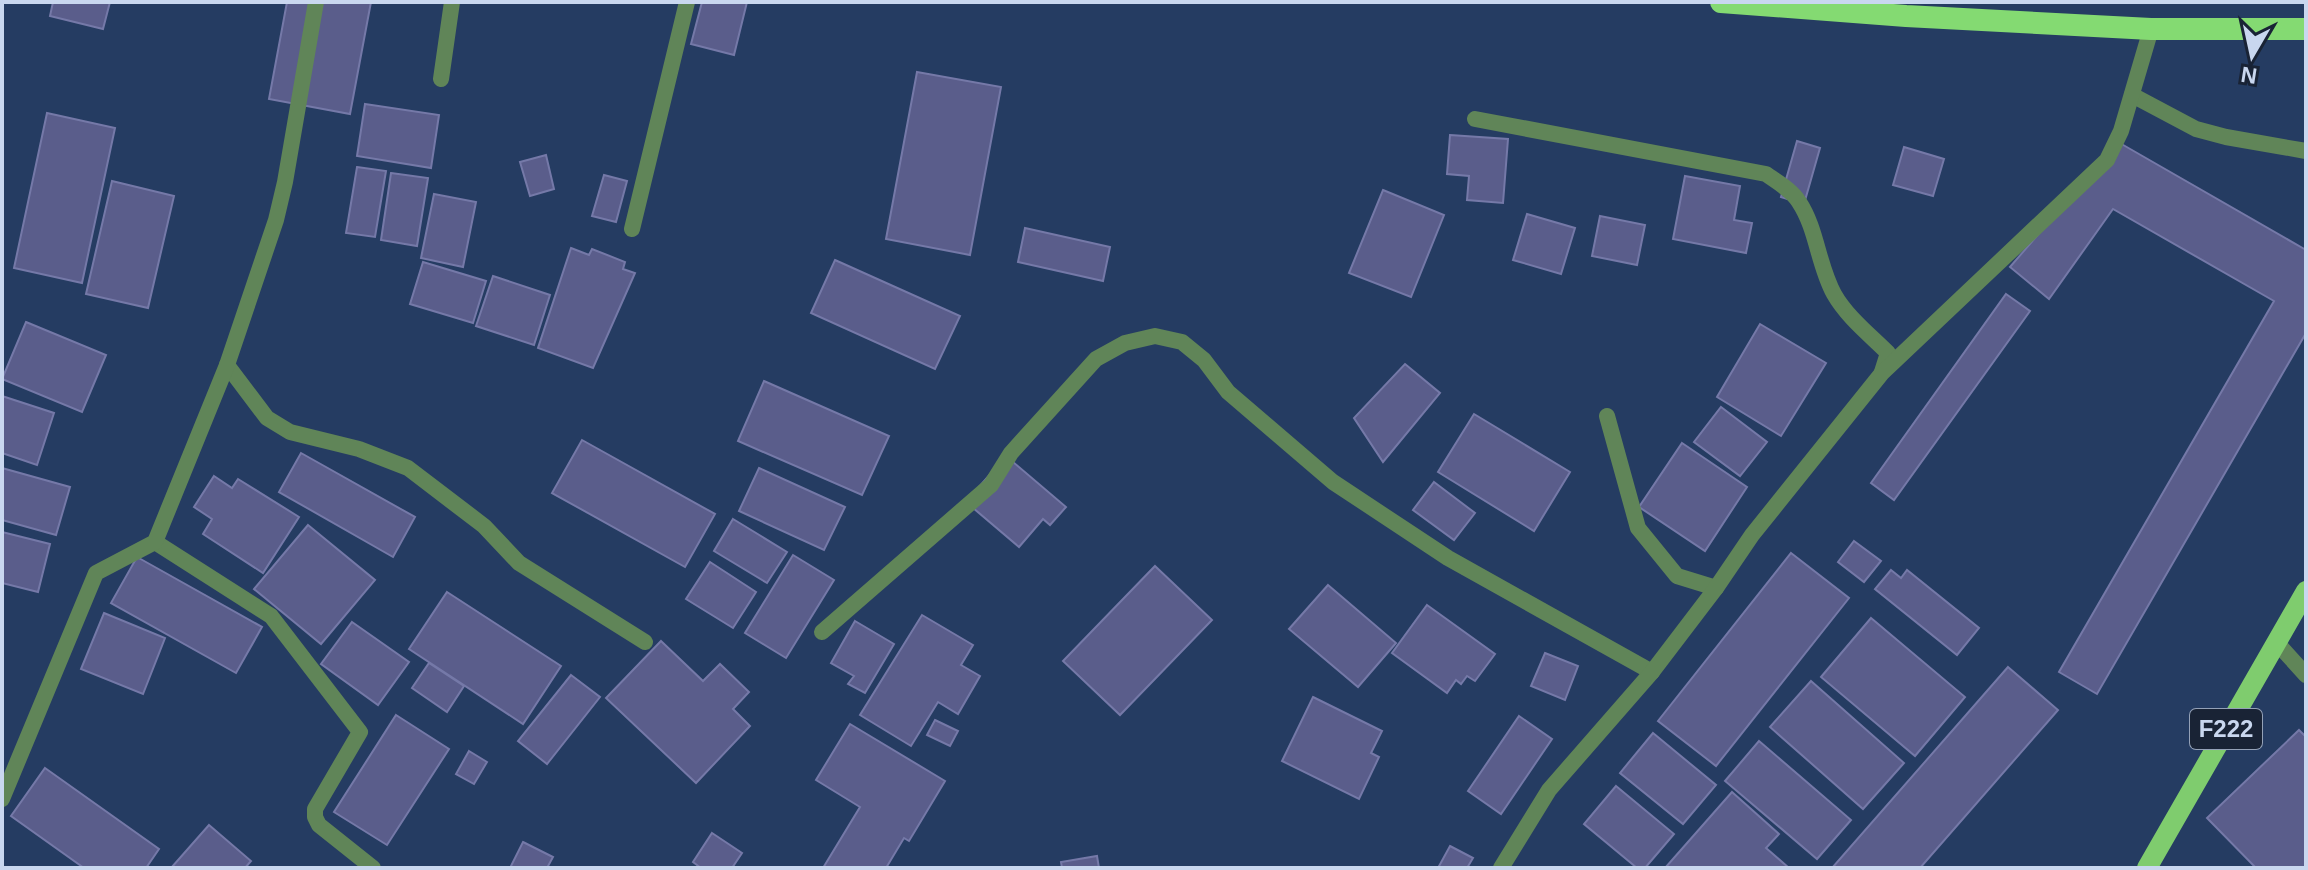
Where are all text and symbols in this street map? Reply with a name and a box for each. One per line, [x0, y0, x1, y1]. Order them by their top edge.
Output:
north arrow [2212, 16, 2292, 96]
text: N [2239, 62, 2259, 89]
road number: F222 [2190, 709, 2262, 749]

